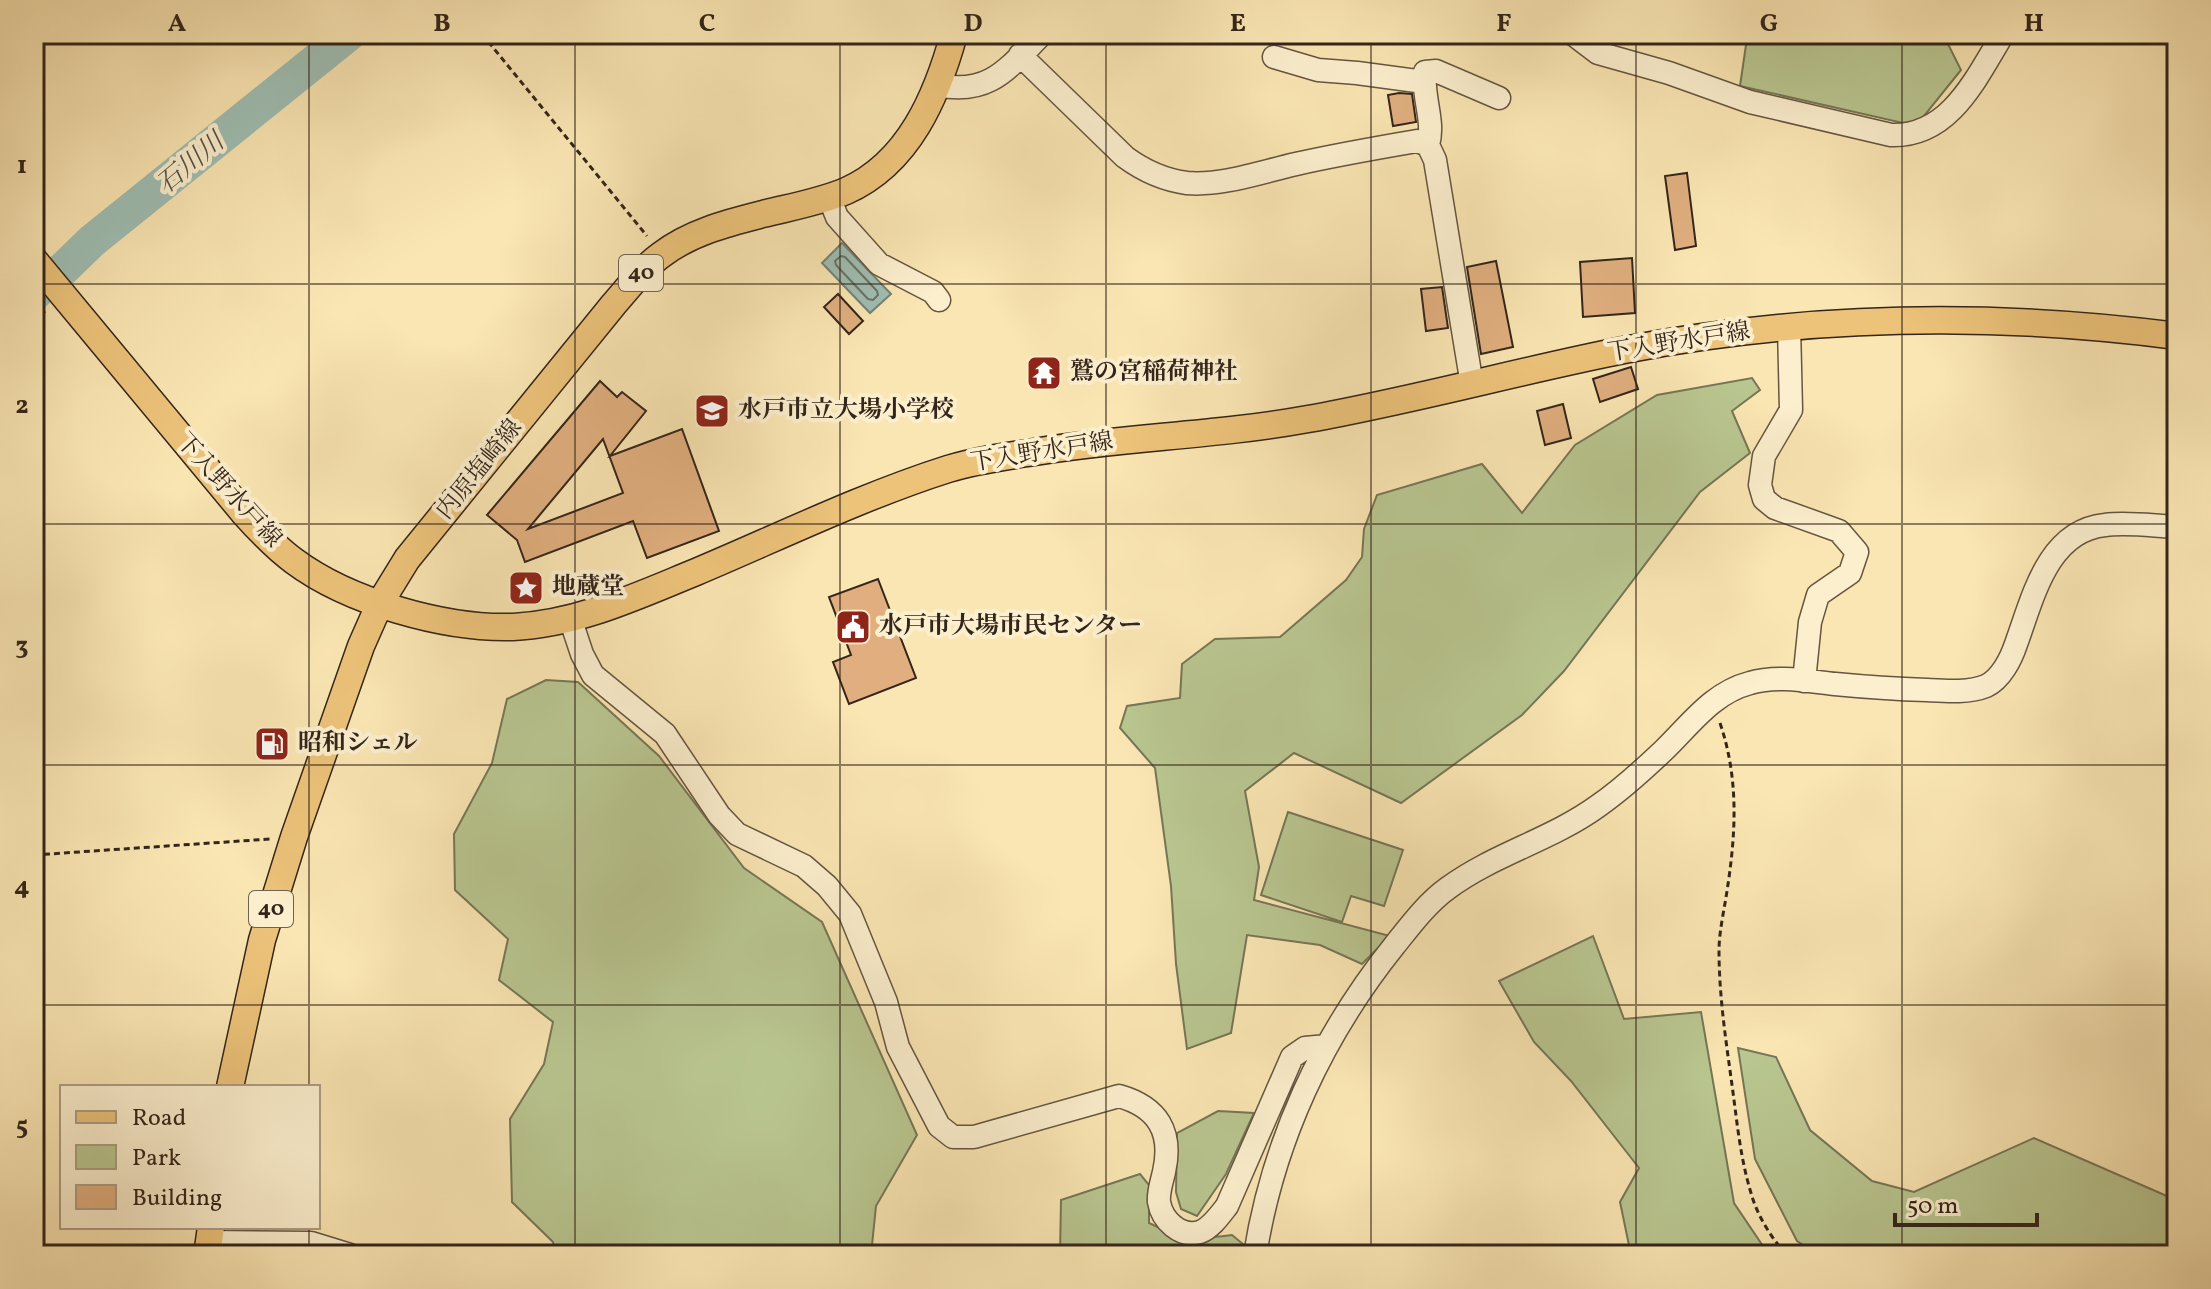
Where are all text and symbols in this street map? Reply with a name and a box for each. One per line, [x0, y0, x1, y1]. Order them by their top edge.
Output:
text: A [168, 6, 187, 42]
text: B [433, 6, 451, 42]
text: C [699, 6, 715, 42]
text: D [963, 6, 983, 42]
text: E [1230, 6, 1246, 42]
text: F [1496, 6, 1512, 42]
text: G [1760, 6, 1778, 42]
text: H [2024, 6, 2044, 42]
water label: 石川川 [150, 123, 235, 203]
text: 1 [17, 148, 27, 184]
road number: 40 [619, 255, 663, 291]
street label: 下入野水戸線 [1605, 315, 1753, 371]
temple icon: 鷲の宮稲荷神社 [1025, 354, 1063, 392]
place label: 鷲の宮稲荷神社 [1070, 356, 1238, 390]
text: 2 [15, 388, 29, 424]
school or university icon: 水戸市立大場小学校 [693, 392, 731, 430]
place label: 水戸市立大場小学校 [738, 394, 954, 428]
street label: 内原塩崎線 [429, 413, 531, 527]
street label: 下入野水戸線 [968, 425, 1116, 481]
street label: 下入野水戸線 [167, 426, 289, 556]
place icon: 地蔵堂 [507, 569, 545, 607]
place label: 地蔵堂 [552, 571, 624, 605]
public building icon: 水戸市大場市民センター [834, 608, 872, 646]
place label: 水戸市大場市民センター [879, 610, 1142, 644]
text: 3 [15, 629, 29, 665]
fuel station icon: 昭和シェル [253, 725, 291, 763]
place label: 昭和シェル [298, 727, 418, 761]
text: 4 [14, 869, 30, 905]
road number: 40 [249, 891, 293, 927]
legend [60, 1085, 320, 1229]
text: Road [132, 1102, 186, 1136]
text: 5 [16, 1109, 28, 1145]
text: Park [132, 1142, 181, 1176]
scale bar [1895, 1177, 2037, 1227]
text: Building [132, 1182, 222, 1216]
text: 50 m [1907, 1190, 1959, 1224]

